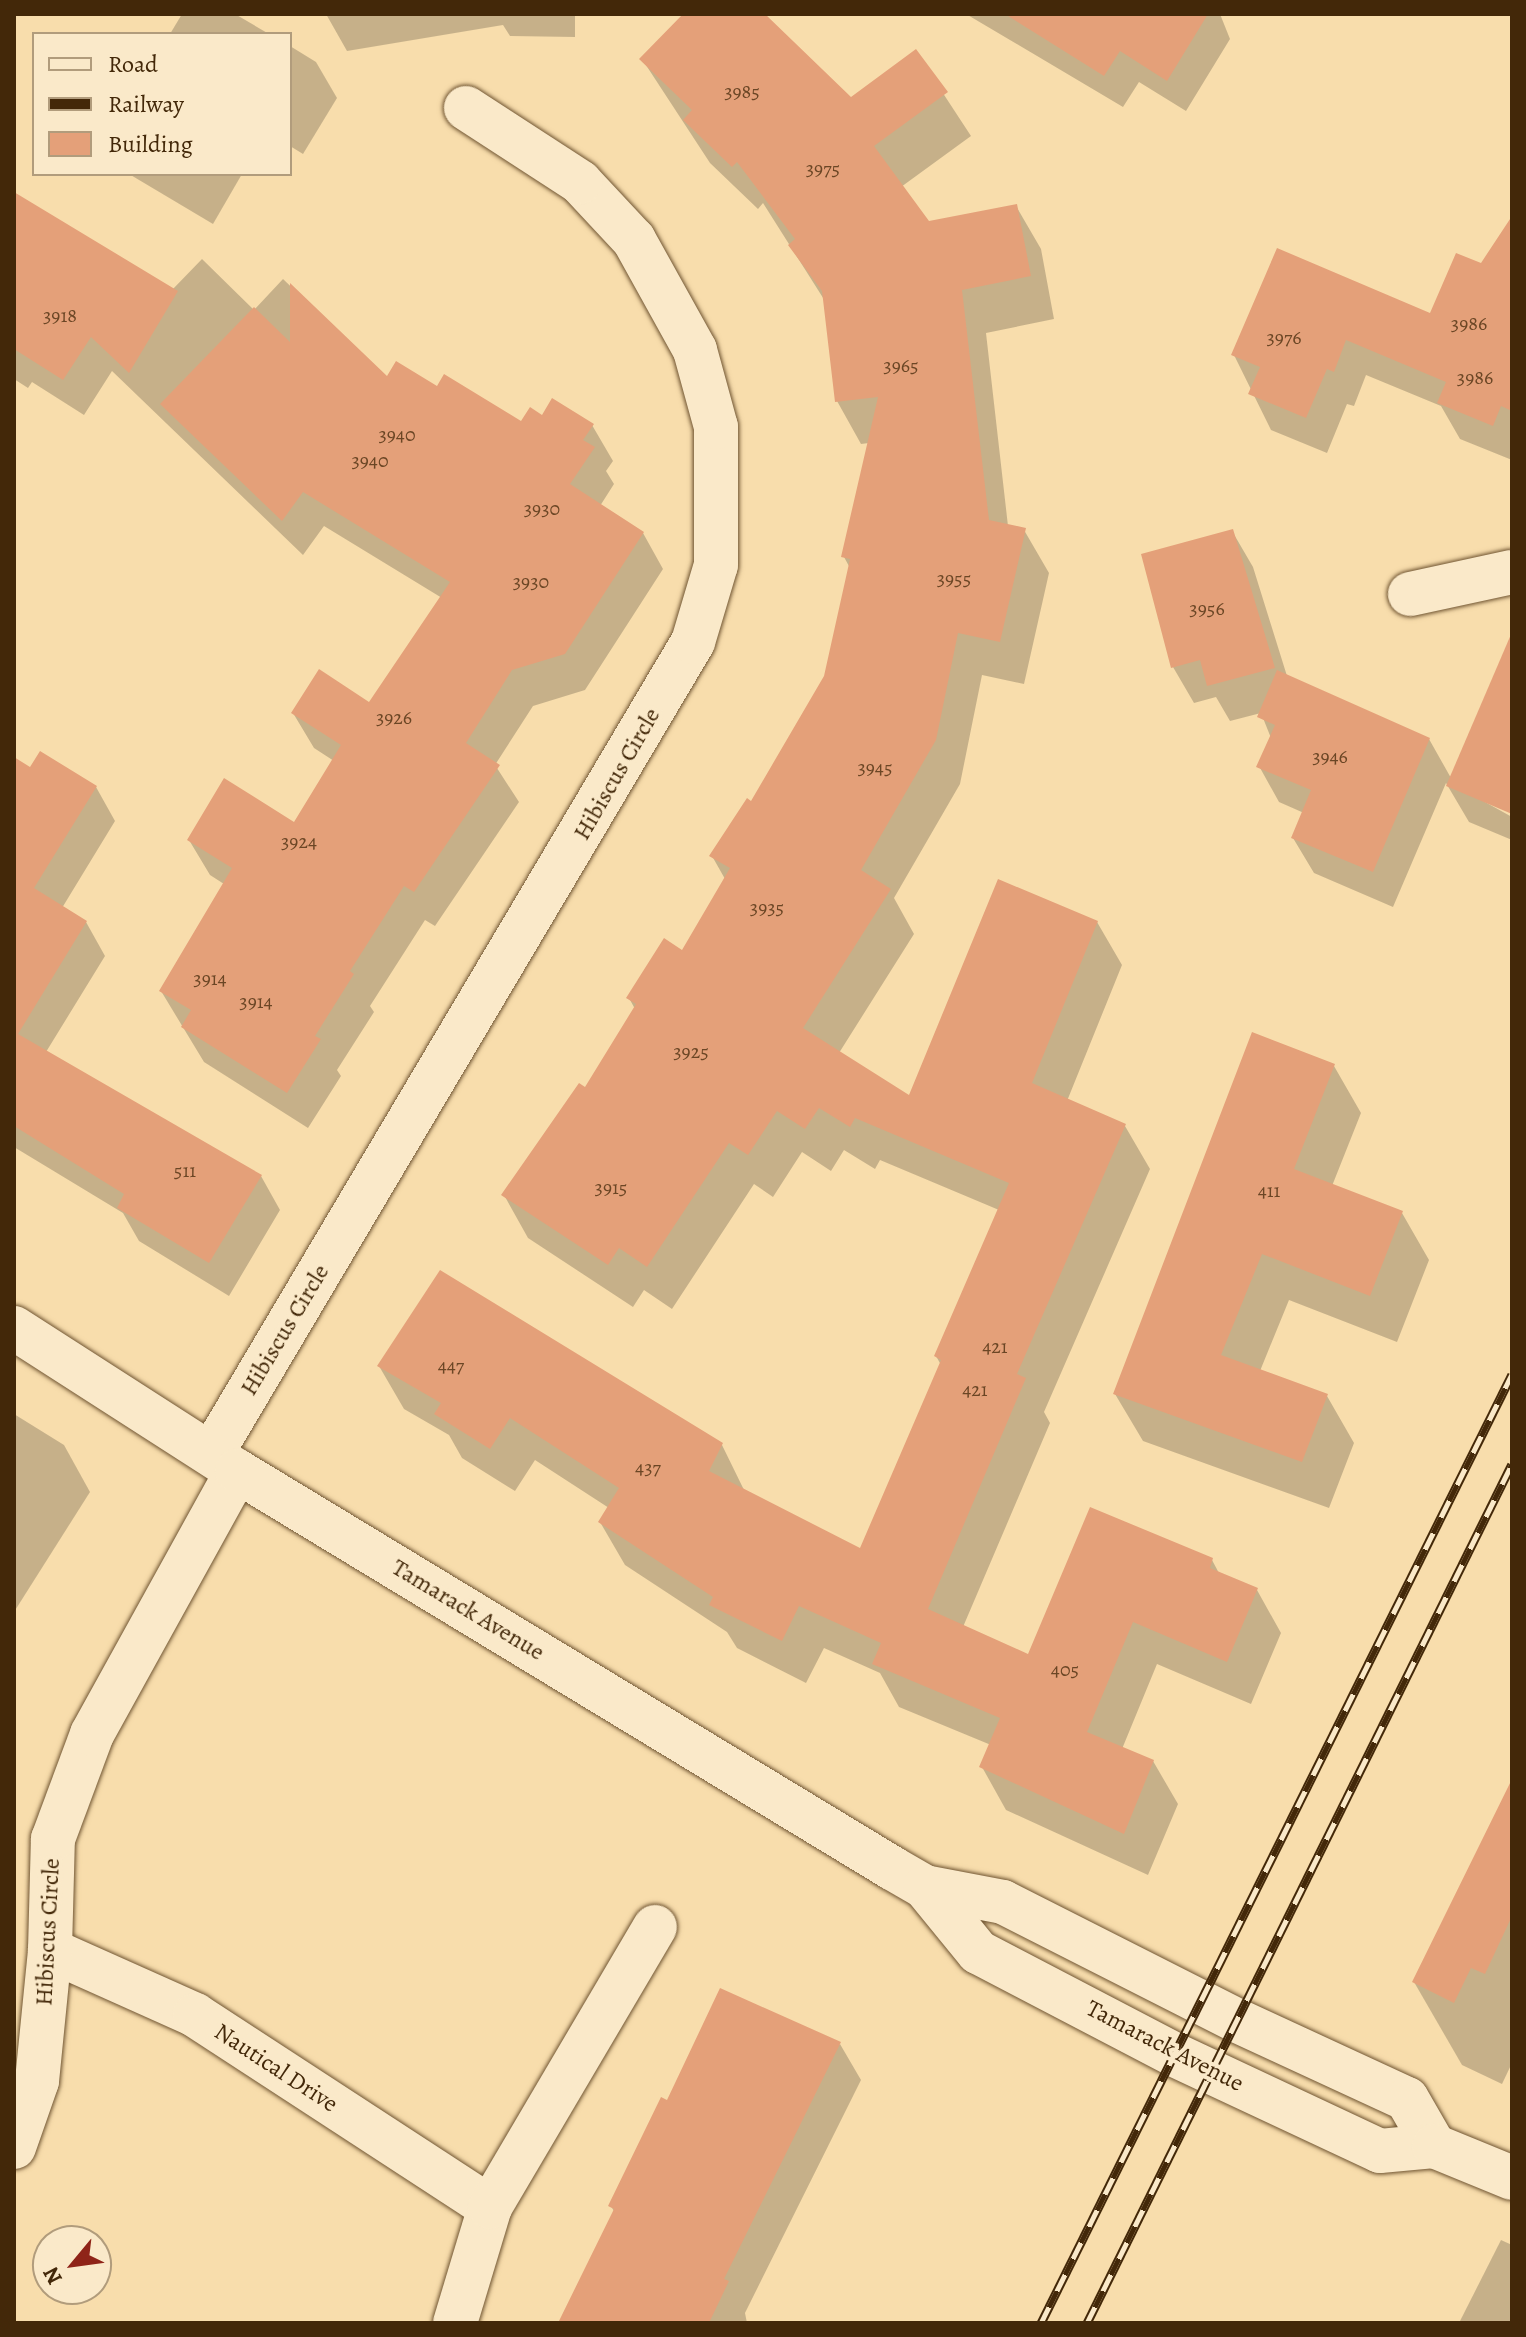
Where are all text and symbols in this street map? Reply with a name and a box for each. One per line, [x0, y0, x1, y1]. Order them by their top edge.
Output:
legend [32, 32, 292, 176]
text: Road [108, 48, 158, 80]
house number: 3985 [724, 79, 760, 103]
text: Railway [108, 88, 184, 120]
text: Building [108, 128, 193, 160]
house number: 3975 [806, 156, 840, 180]
house number: 3918 [43, 303, 77, 327]
house number: 3986 [1451, 311, 1487, 335]
house number: 3976 [1266, 325, 1302, 349]
house number: 3965 [883, 353, 919, 377]
house number: 3986 [1457, 365, 1493, 389]
house number: 3940 [378, 422, 416, 446]
house number: 3940 [351, 448, 389, 472]
house number: 3930 [524, 496, 560, 520]
house number: 3955 [937, 566, 971, 590]
house number: 3930 [513, 569, 549, 593]
house number: 3956 [1189, 596, 1225, 620]
street label: Hibiscus Circle [568, 703, 666, 845]
house number: 3926 [376, 705, 412, 729]
house number: 3946 [1312, 744, 1348, 768]
house number: 3945 [857, 755, 893, 779]
house number: 3924 [281, 829, 317, 853]
house number: 3935 [750, 895, 784, 919]
house number: 3914 [193, 966, 227, 990]
house number: 3914 [239, 989, 273, 1013]
house number: 3925 [673, 1039, 709, 1063]
house number: 511 [174, 1158, 196, 1182]
house number: 3915 [595, 1175, 627, 1199]
house number: 411 [1258, 1178, 1280, 1202]
street label: Hibiscus Circle [235, 1259, 335, 1401]
house number: 421 [982, 1334, 1008, 1358]
house number: 447 [438, 1353, 464, 1377]
house number: 421 [962, 1377, 988, 1401]
house number: 437 [635, 1455, 661, 1479]
street label: Tamarack Avenue [387, 1553, 549, 1667]
house number: 405 [1051, 1657, 1079, 1681]
street label: Hibiscus Circle [30, 1857, 66, 2007]
street label: Tamarack Avenue [1082, 1994, 1248, 2098]
street label: Nautical Drive [209, 2017, 343, 2119]
north arrow [32, 2225, 112, 2305]
text: N [36, 2261, 70, 2290]

